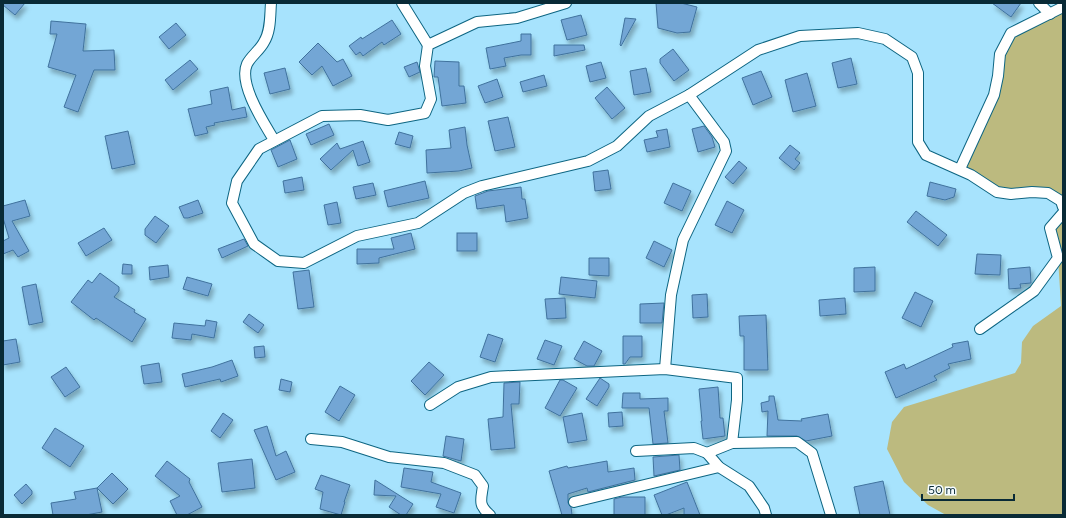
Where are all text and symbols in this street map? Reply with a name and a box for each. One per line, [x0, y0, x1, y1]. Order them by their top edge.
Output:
scale bar [922, 476, 1014, 502]
text: 50 m [928, 483, 956, 497]

